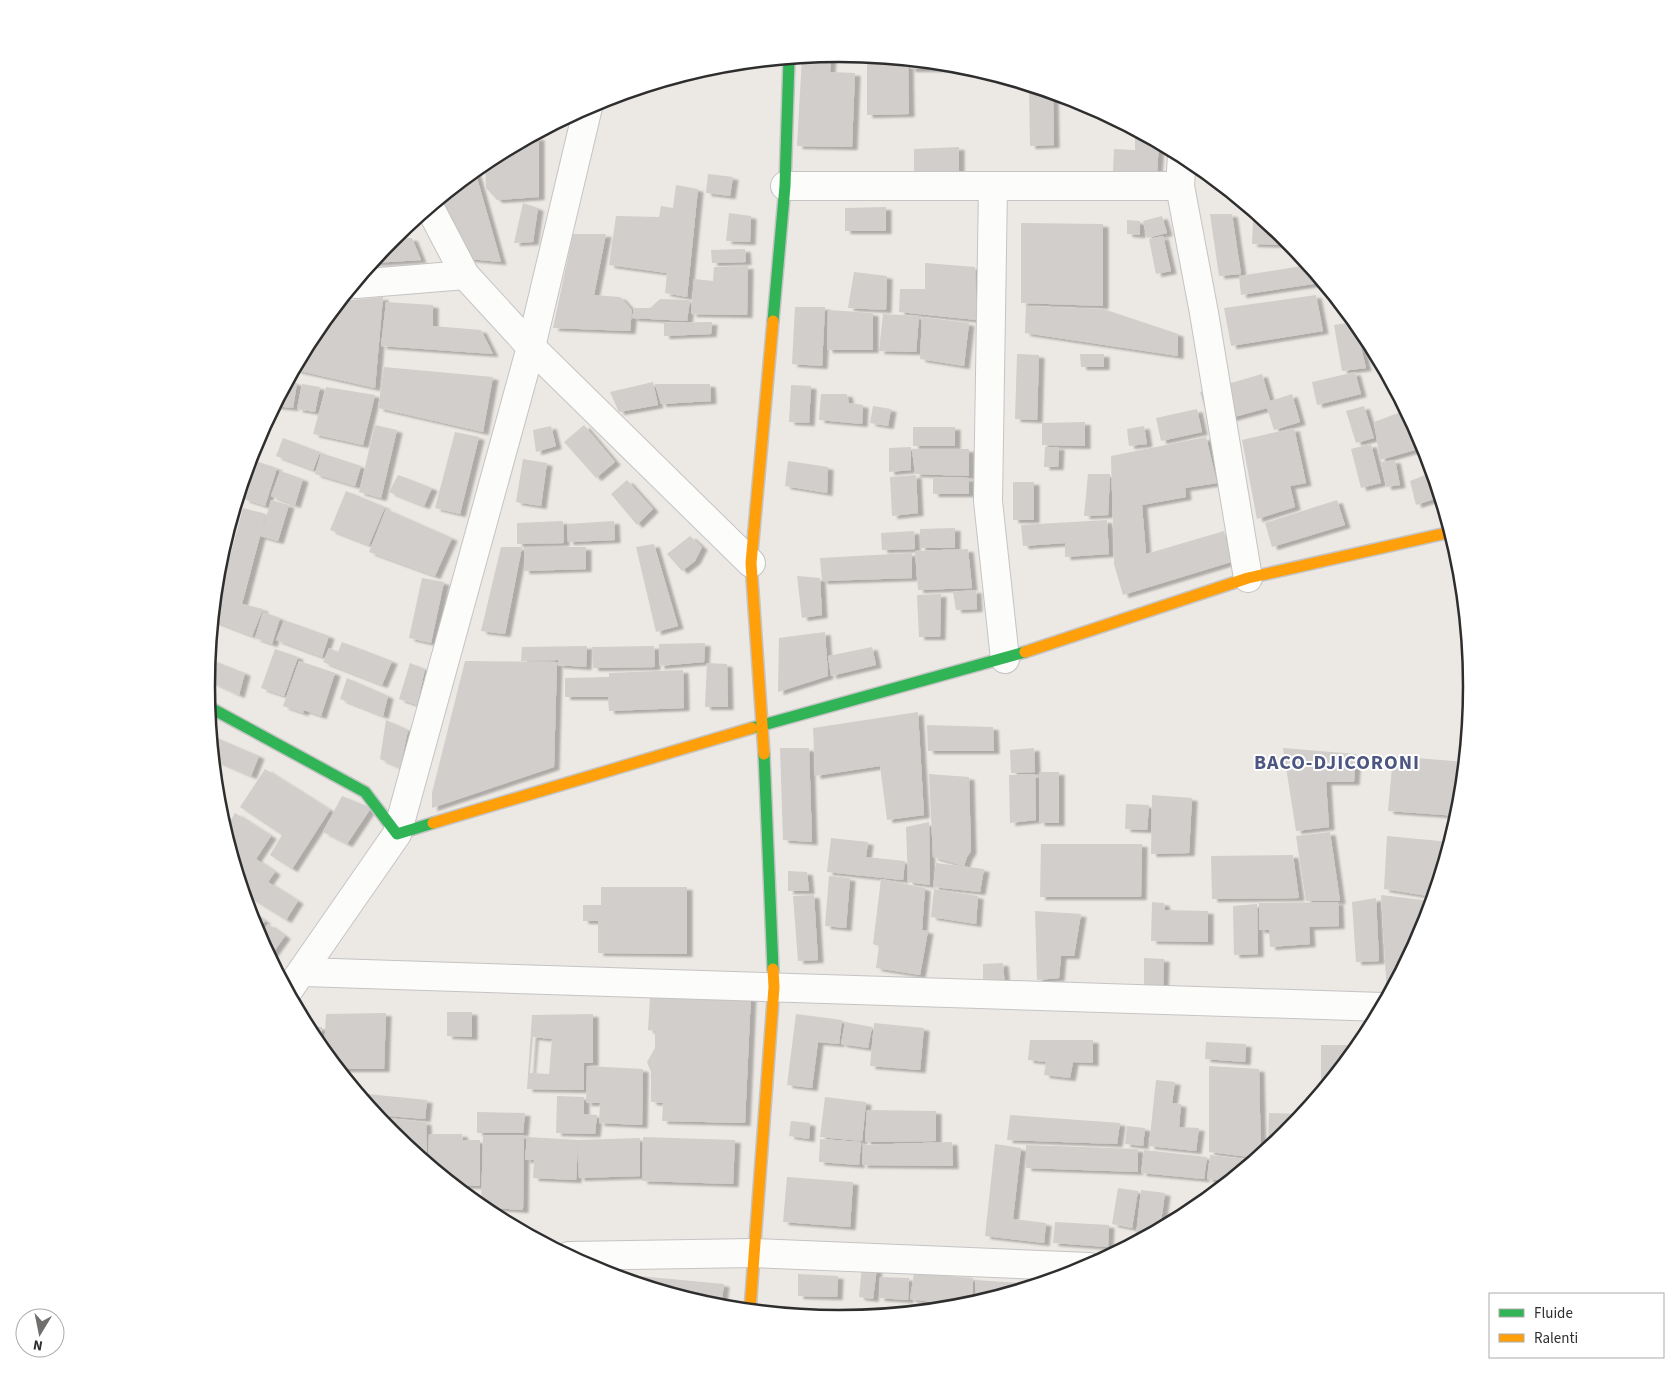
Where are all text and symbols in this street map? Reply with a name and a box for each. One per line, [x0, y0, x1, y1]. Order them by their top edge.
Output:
district label: BACO-DJICORONI [1254, 749, 1420, 777]
legend [1489, 1293, 1664, 1358]
text: Fluide [1534, 1303, 1573, 1324]
north arrow [15, 1308, 65, 1358]
text: Ralenti [1534, 1328, 1578, 1349]
text: N [32, 1334, 44, 1355]

